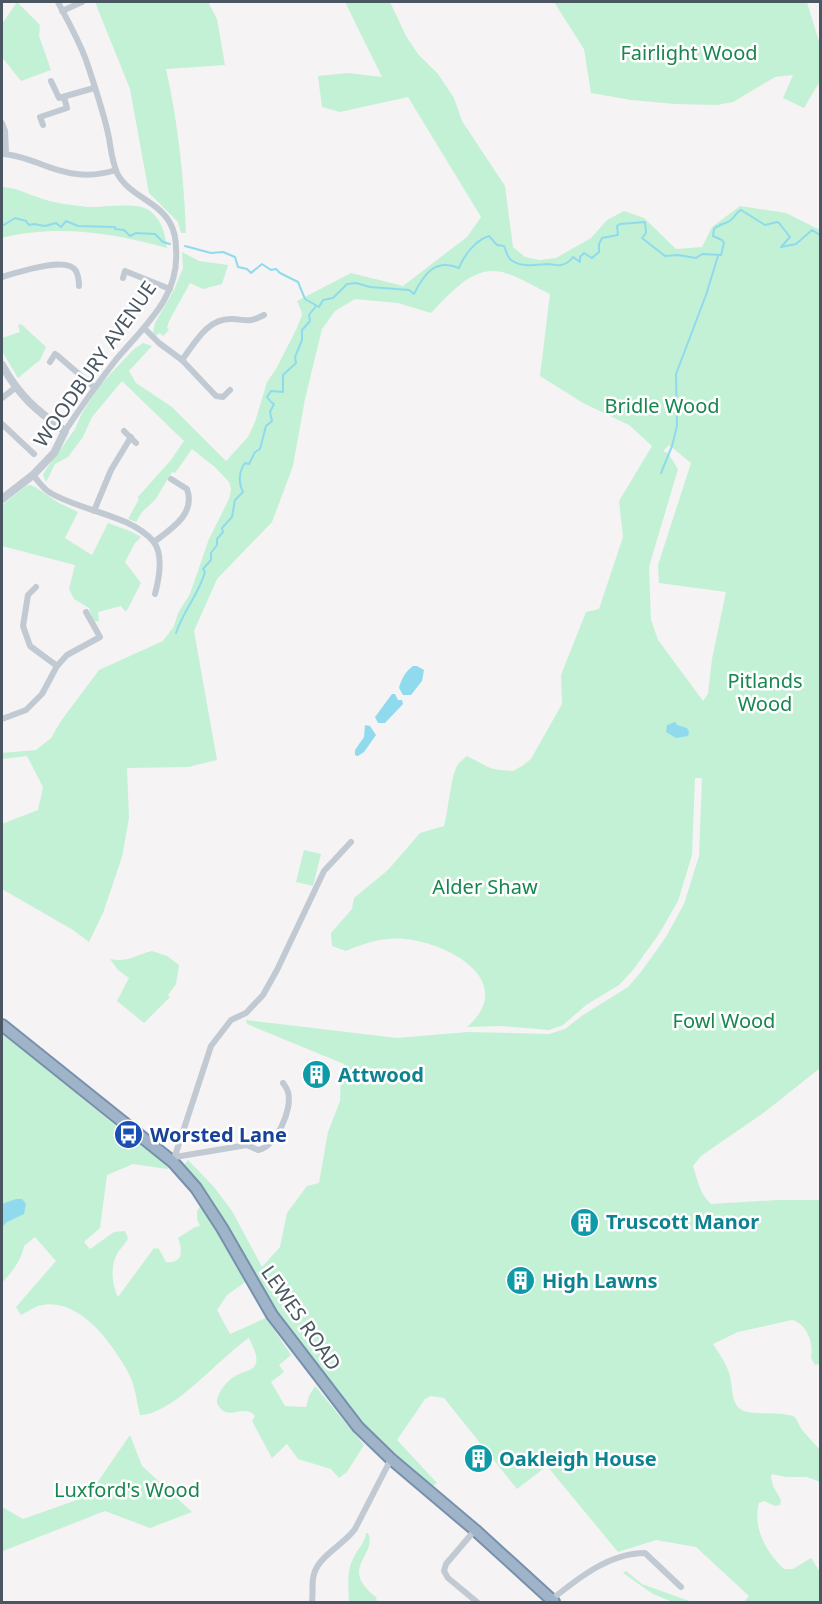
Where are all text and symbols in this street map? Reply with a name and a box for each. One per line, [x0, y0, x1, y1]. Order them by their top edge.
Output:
park label: Fairlight Wood [620, 39, 758, 66]
street label: WOODBURY AVENUE [27, 275, 162, 452]
park label: Bridle Wood [604, 392, 720, 419]
park label: Pitlands Wood [727, 667, 803, 717]
park label: Alder Shaw [432, 873, 538, 900]
park label: Fowl Wood [673, 1007, 775, 1034]
building icon: Attwood [301, 1059, 333, 1091]
place label: Attwood [338, 1061, 424, 1088]
bus stop icon: Worsted Lane [113, 1119, 145, 1151]
place label: Worsted Lane [150, 1121, 287, 1148]
building icon: Truscott Manor [569, 1206, 601, 1238]
place label: Truscott Manor [606, 1208, 759, 1235]
street label: LEWES ROAD [255, 1260, 348, 1376]
building icon: High Lawns [505, 1265, 537, 1297]
place label: High Lawns [542, 1267, 657, 1294]
building icon: Oakleigh House [462, 1443, 494, 1475]
place label: Oakleigh House [499, 1445, 657, 1472]
park label: Luxford's Wood [54, 1476, 200, 1503]

